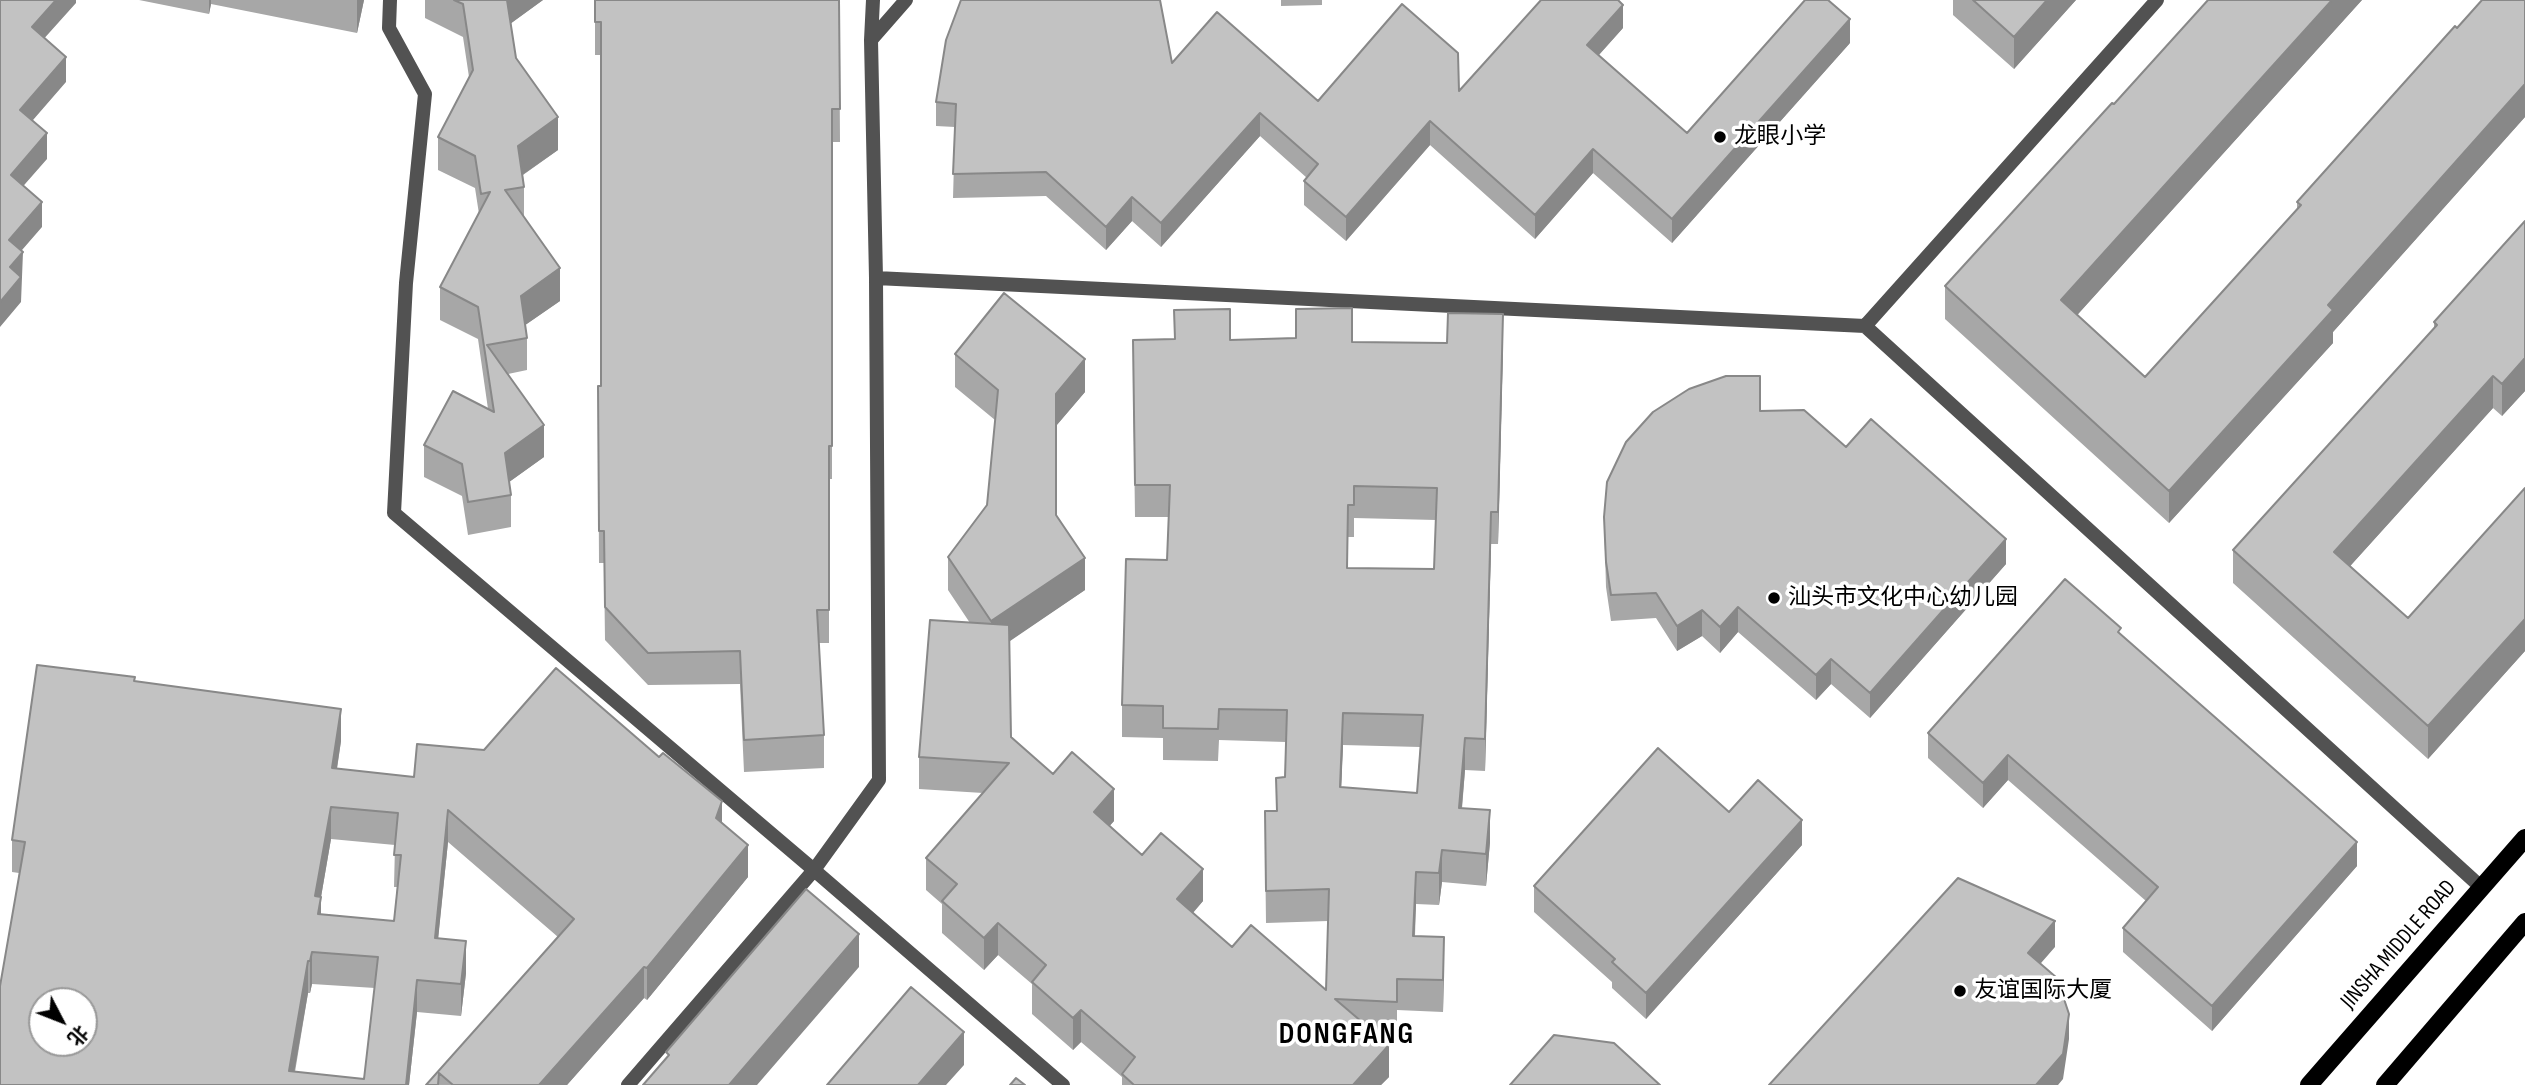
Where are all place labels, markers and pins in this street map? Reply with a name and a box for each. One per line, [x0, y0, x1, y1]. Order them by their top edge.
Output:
place label: 龙眼小学 [1734, 123, 1826, 151]
marker: 龙眼小学 [1712, 129, 1728, 145]
place label: 汕头市文化中心幼儿园 [1788, 584, 2018, 612]
marker: 汕头市文化中心幼儿园 [1766, 590, 1782, 606]
place label: 友谊国际大厦 [1974, 977, 2112, 1005]
marker: 友谊国际大厦 [1952, 983, 1968, 999]

